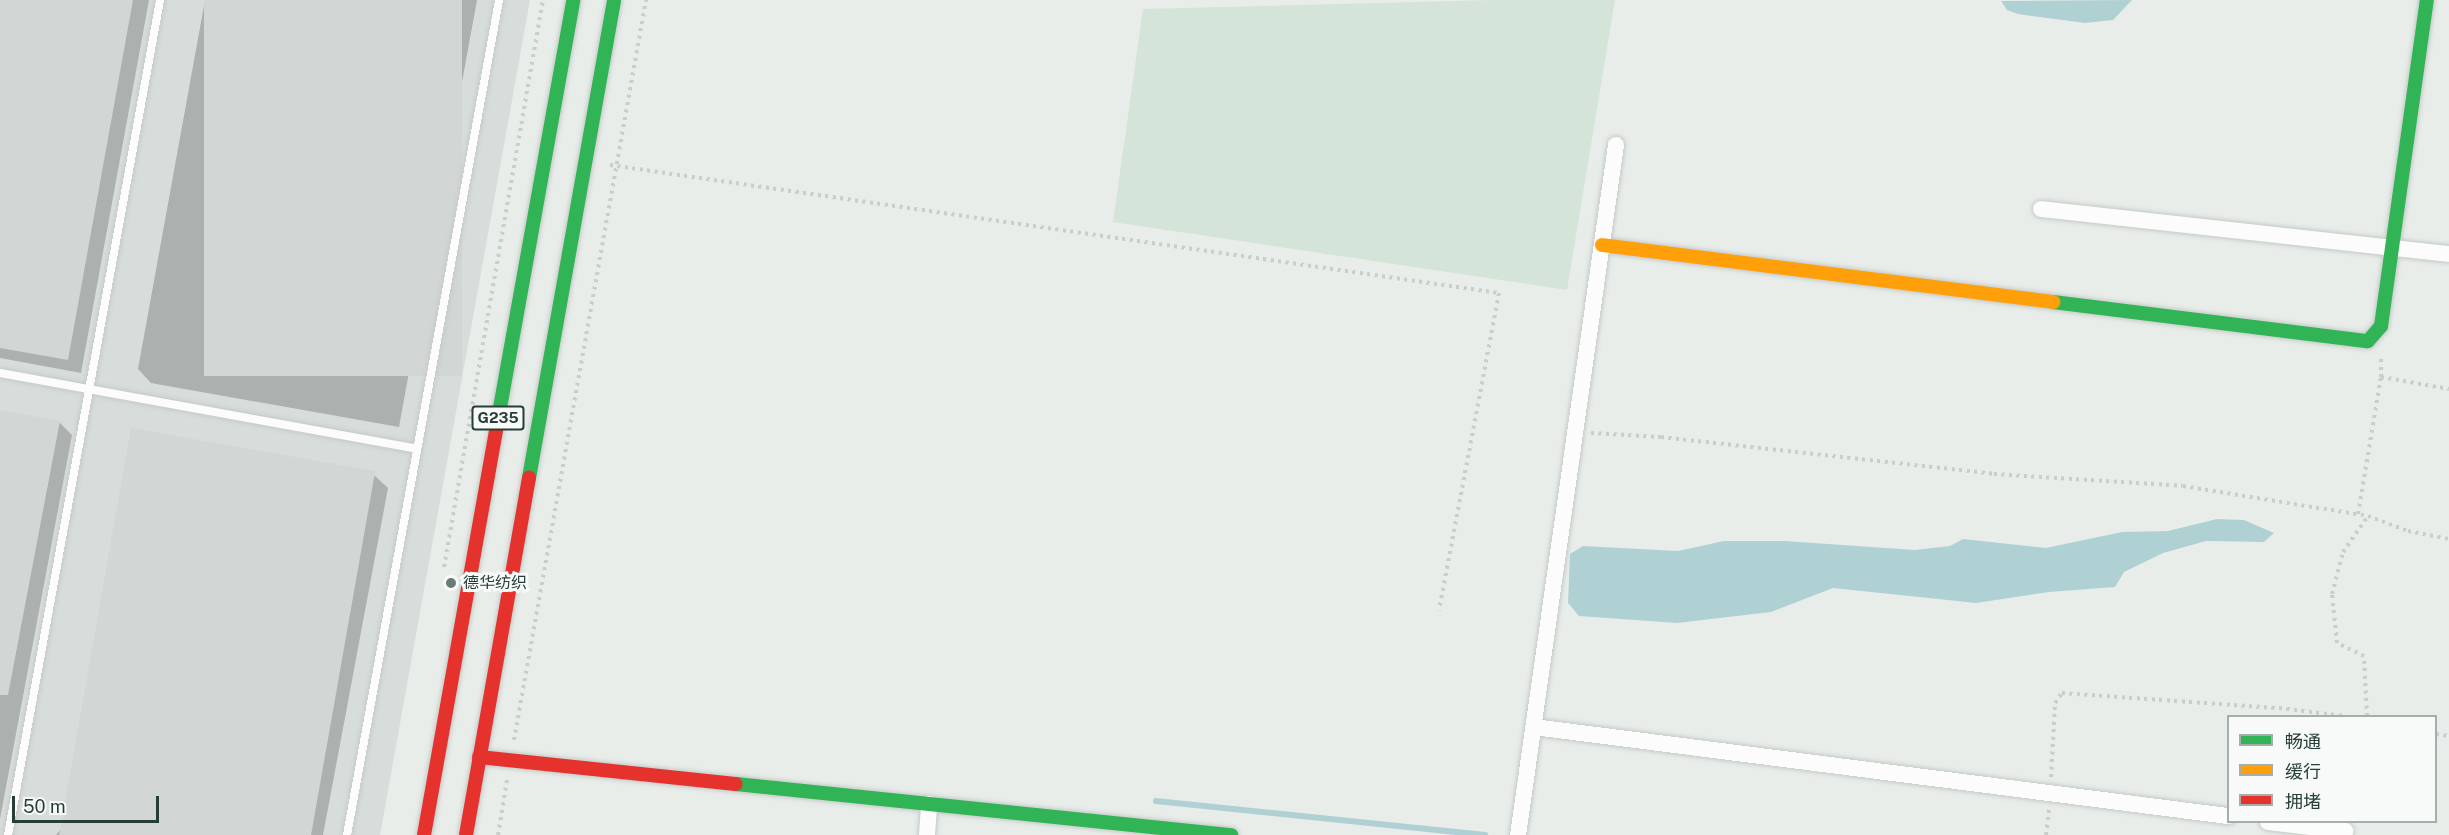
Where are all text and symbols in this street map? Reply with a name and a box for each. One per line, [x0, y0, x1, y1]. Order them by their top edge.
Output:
road number: G235 [471, 406, 525, 430]
place label: 德华纺织 [463, 573, 527, 593]
marker: 德华纺织 [444, 576, 458, 590]
legend [2227, 715, 2437, 823]
text: 畅通 [2285, 731, 2321, 752]
text: 缓行 [2285, 761, 2321, 782]
scale bar [15, 784, 162, 822]
text: 拥堵 [2285, 791, 2321, 812]
text: 50 m [23, 796, 66, 817]

